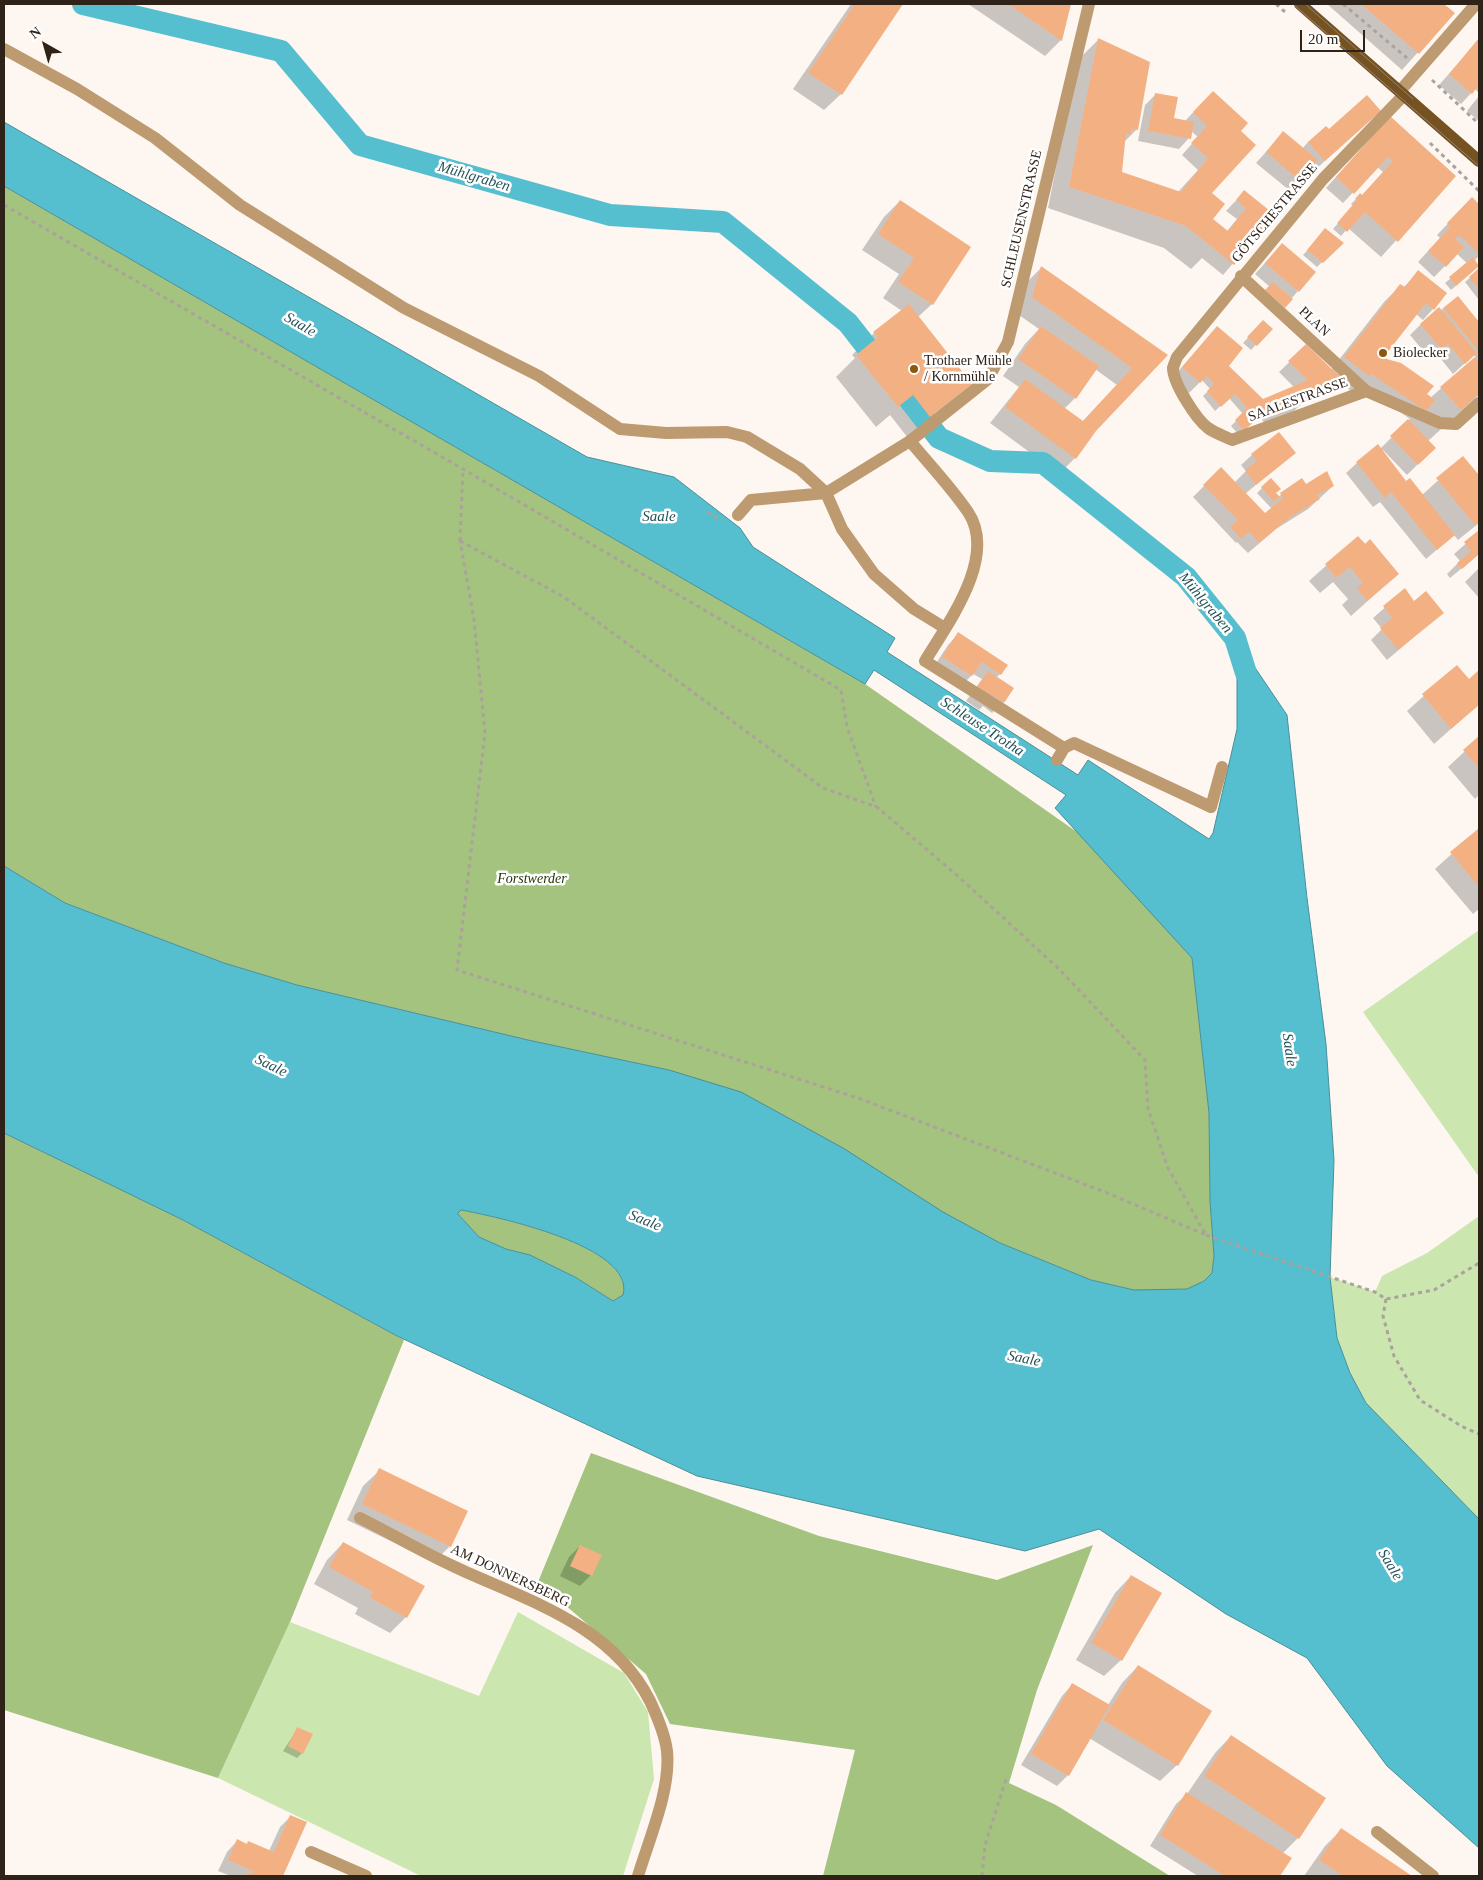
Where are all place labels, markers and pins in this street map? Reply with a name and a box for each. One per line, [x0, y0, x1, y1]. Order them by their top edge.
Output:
place label: Biolecker [1393, 345, 1447, 361]
marker: Biolecker [1377, 347, 1389, 359]
place label: Trothaer Mühle / Kornmühle [924, 353, 1012, 386]
marker: Trothaer Mühle / Kornmühle [908, 363, 920, 375]

